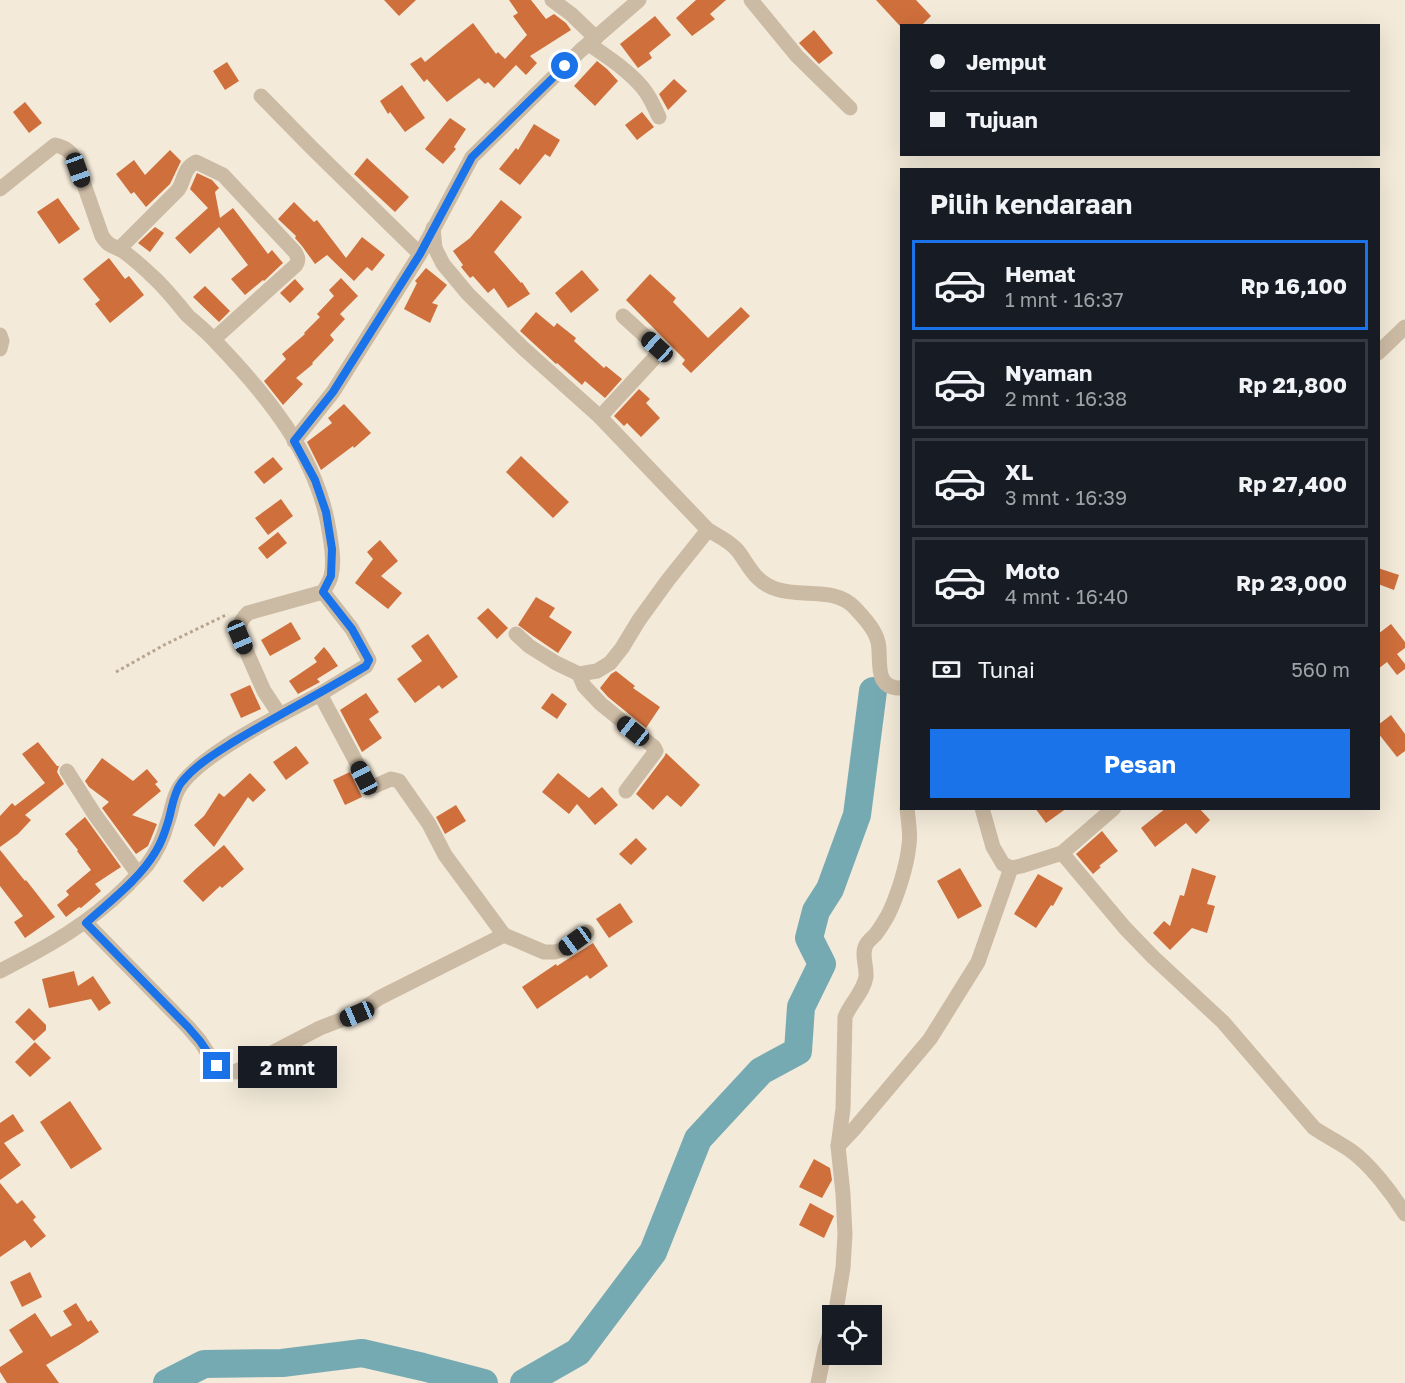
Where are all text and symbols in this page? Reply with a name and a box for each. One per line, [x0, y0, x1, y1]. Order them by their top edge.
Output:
text: Jemput [966, 48, 1046, 75]
route start [551, 52, 578, 79]
text: Tujuan [966, 106, 1038, 133]
car [63, 150, 93, 190]
text: Pilih kendaraan [930, 188, 1132, 220]
icon: car [933, 258, 987, 312]
text: Hemat [1005, 260, 1076, 287]
text: Rp 16,100 [1240, 272, 1347, 299]
text: 1 mnt · 16:37 [1005, 287, 1124, 311]
car [638, 328, 676, 366]
icon: car [933, 357, 987, 411]
text: Nyaman [1005, 359, 1092, 386]
text: Rp 21,800 [1238, 371, 1347, 398]
text: 2 mnt · 16:38 [1005, 386, 1127, 410]
icon: car [933, 456, 987, 510]
text: XL [1005, 458, 1033, 485]
text: Rp 27,400 [1238, 470, 1347, 497]
text: 3 mnt · 16:39 [1005, 485, 1127, 509]
icon: car [933, 555, 987, 609]
text: Moto [1005, 557, 1060, 584]
text: Rp 23,000 [1236, 569, 1347, 596]
text: 4 mnt · 16:40 [1005, 584, 1128, 608]
car [225, 617, 255, 657]
icon: cash [930, 653, 963, 686]
text: Tunai [978, 656, 1035, 683]
text: 560 m [1291, 657, 1350, 681]
car [613, 713, 653, 749]
button: Pesan [930, 729, 1350, 798]
car [348, 758, 380, 798]
car [555, 923, 595, 959]
car [337, 999, 377, 1029]
callout: 2 mnt [238, 1045, 337, 1087]
route end [203, 1052, 230, 1079]
text: 2 mnt [260, 1055, 315, 1079]
map controls [822, 1305, 882, 1365]
button: locate [822, 1305, 882, 1365]

